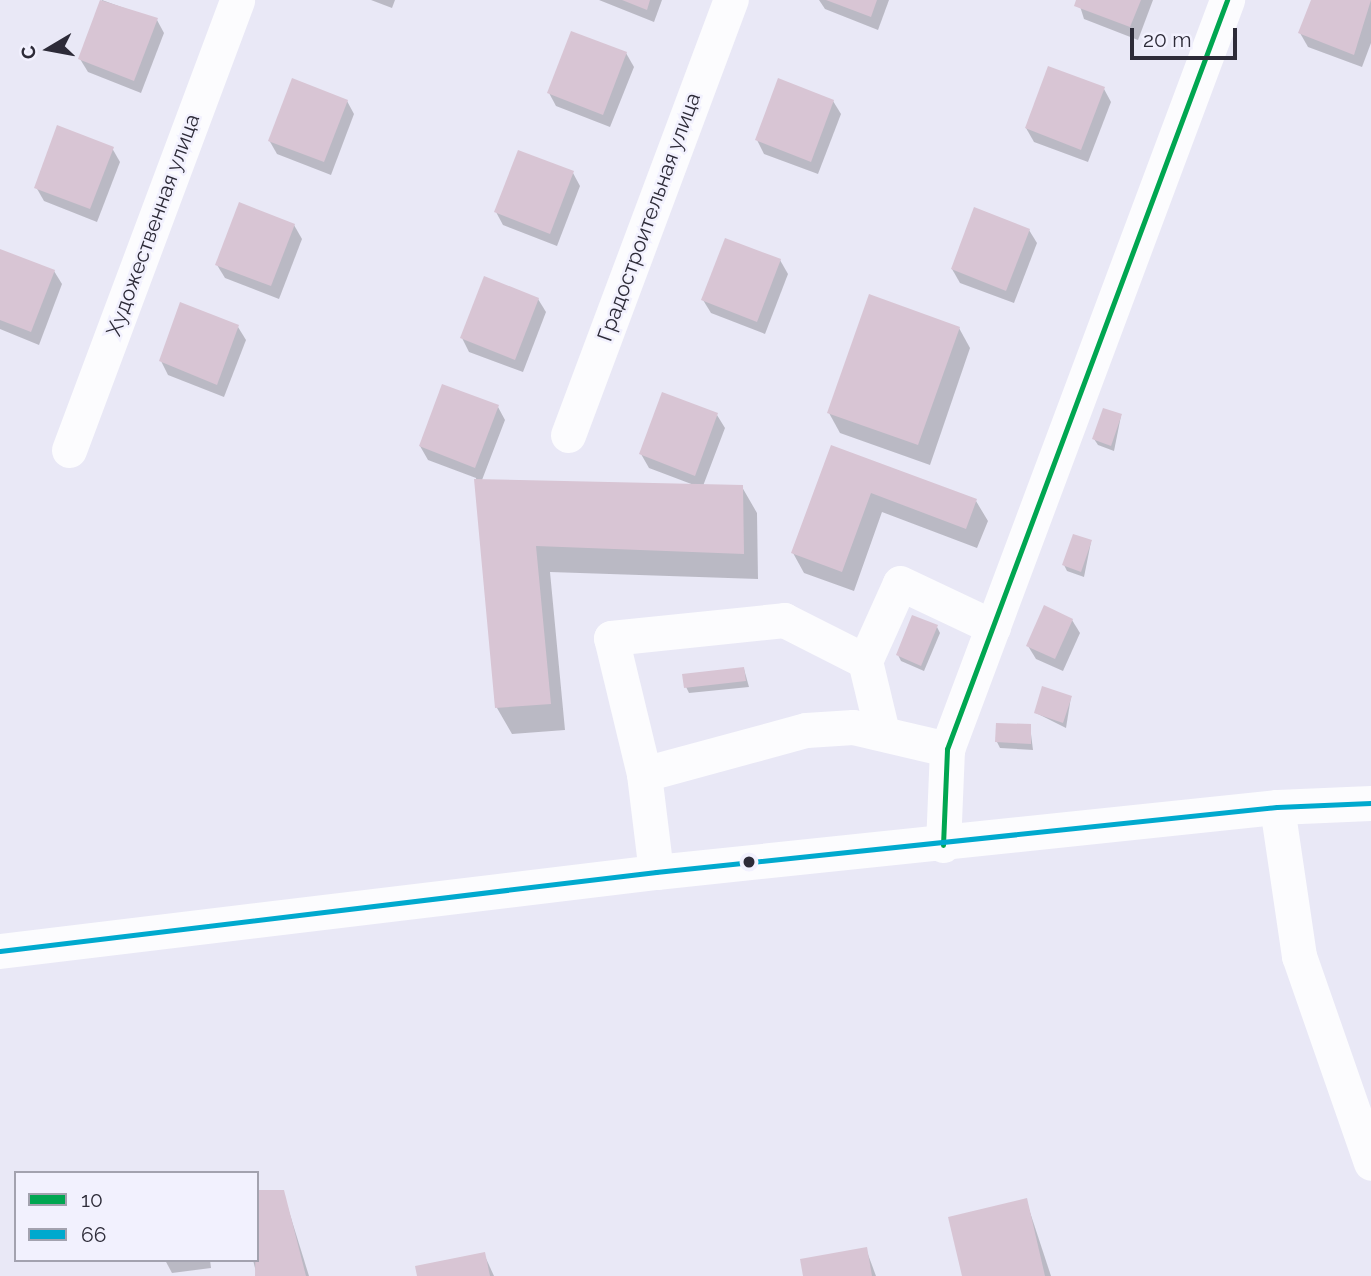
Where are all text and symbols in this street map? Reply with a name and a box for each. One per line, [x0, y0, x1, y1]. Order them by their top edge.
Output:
north arrow [14, 14, 84, 84]
scale bar [1133, 14, 1240, 58]
text: 20 m [1143, 27, 1191, 52]
text: С [16, 44, 40, 61]
street label: Градостроительная улица [592, 89, 706, 345]
street label: Художественная улица [101, 110, 205, 340]
unlabelled marker [742, 855, 756, 869]
legend [14, 1171, 259, 1262]
text: 10 [81, 1187, 103, 1212]
text: 66 [81, 1222, 106, 1247]

